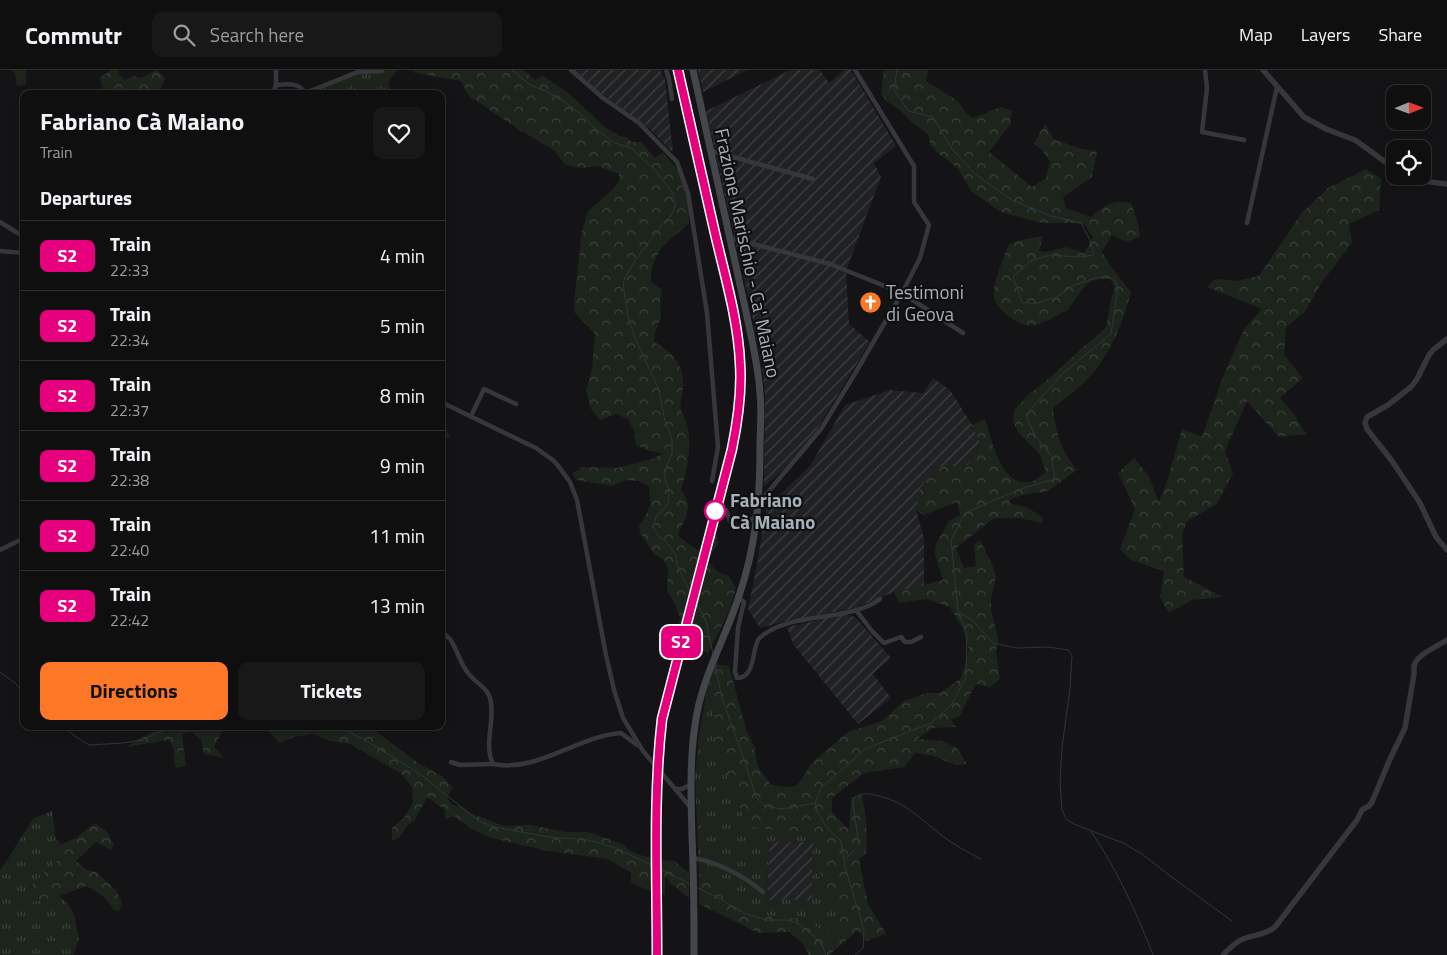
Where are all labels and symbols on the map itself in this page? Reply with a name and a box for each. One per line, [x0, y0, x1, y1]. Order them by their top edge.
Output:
north arrow [1386, 85, 1431, 130]
street label: Frazione Marischio - Ca' Maiano [708, 126, 789, 380]
place label: Testimoni di Geova [886, 277, 964, 328]
church icon: Testimoni di Geova [858, 291, 882, 315]
place label: Fabriano Cà Maiano [730, 485, 815, 536]
marker: Fabriano Cà Maiano [704, 500, 726, 522]
line badge: S2 [658, 626, 704, 658]

